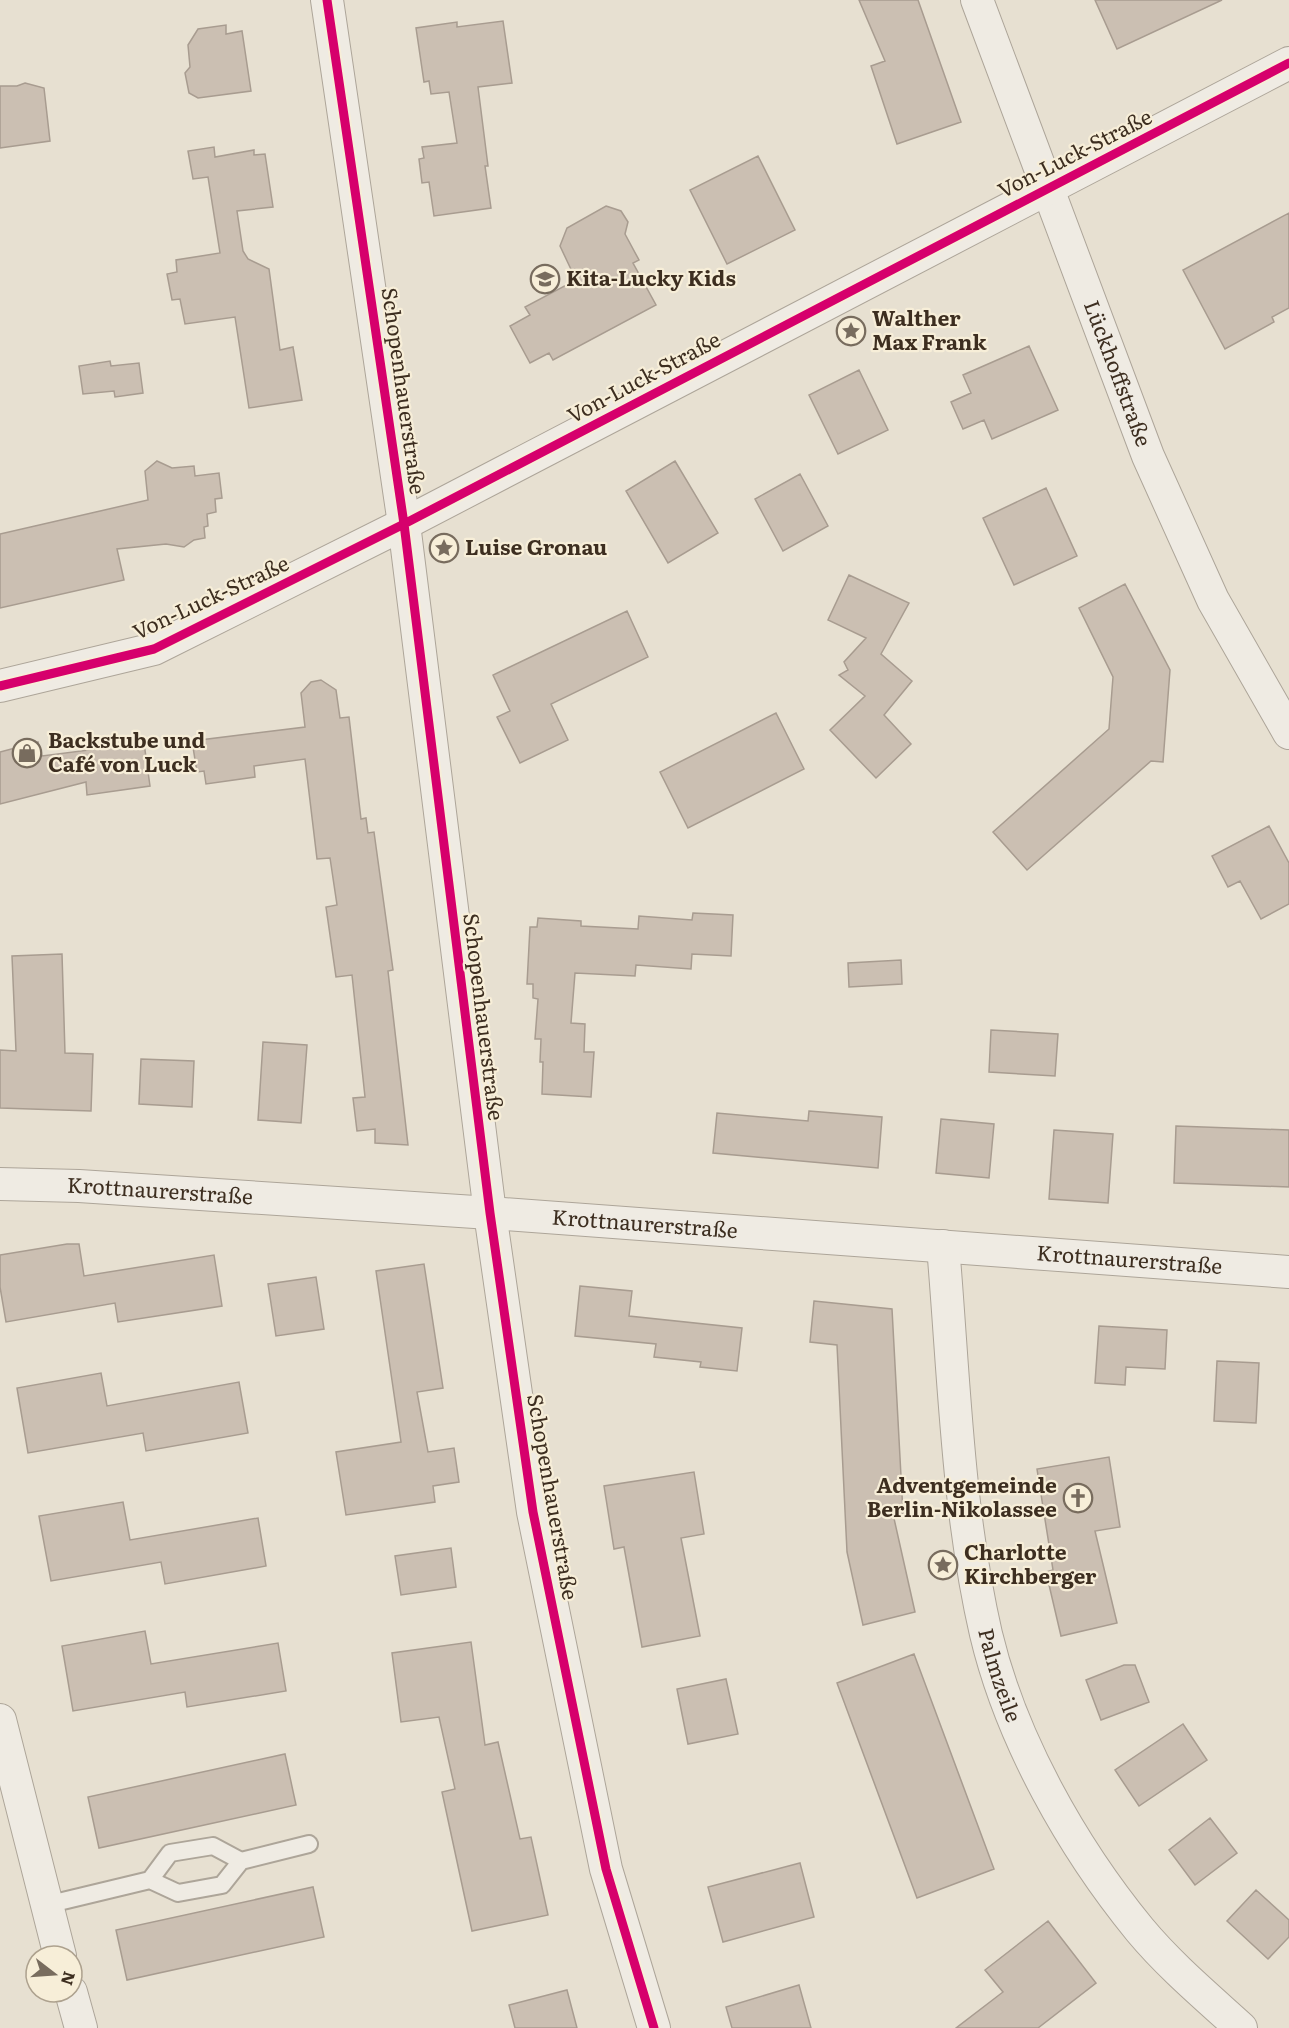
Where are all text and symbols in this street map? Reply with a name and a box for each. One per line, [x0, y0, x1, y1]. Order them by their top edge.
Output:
street label: Von-Luck-Straße [991, 99, 1156, 204]
place label: Kita-Lucky Kids [566, 261, 736, 292]
school or university icon: Kita-Lucky Kids [529, 263, 561, 295]
street label: Schopenhauerstraße [376, 285, 435, 496]
street label: Lückhoffstraße [1078, 295, 1161, 450]
place label: Walther Max Frank [872, 301, 987, 356]
place icon: Walther Max Frank [835, 315, 867, 347]
street label: Von-Luck-Straße [561, 322, 725, 429]
place label: Luise Gronau [465, 530, 607, 561]
place icon: Luise Gronau [428, 532, 460, 564]
street label: Von-Luck-Straße [127, 546, 293, 646]
place label: Backstube und Café von Luck [48, 723, 206, 778]
shop icon: Backstube und Café von Luck [11, 737, 43, 769]
street label: Schopenhauerstraße [457, 911, 514, 1122]
street label: Krottnaurerstraße [67, 1168, 254, 1210]
street label: Krottnaurerstraße [551, 1200, 739, 1244]
street label: Krottnaurerstraße [1036, 1235, 1224, 1280]
street label: Schopenhauerstraße [521, 1391, 588, 1602]
place label: Adventgemeinde Berlin-Nikolassee [867, 1468, 1057, 1523]
church icon: Adventgemeinde Berlin-Nikolassee [1062, 1482, 1094, 1514]
place label: Charlotte Kirchberger [964, 1535, 1097, 1590]
place icon: Charlotte Kirchberger [927, 1549, 959, 1581]
street label: Palmzeile [972, 1625, 1031, 1726]
north arrow [24, 1944, 84, 2004]
text: N [56, 1969, 83, 1989]

